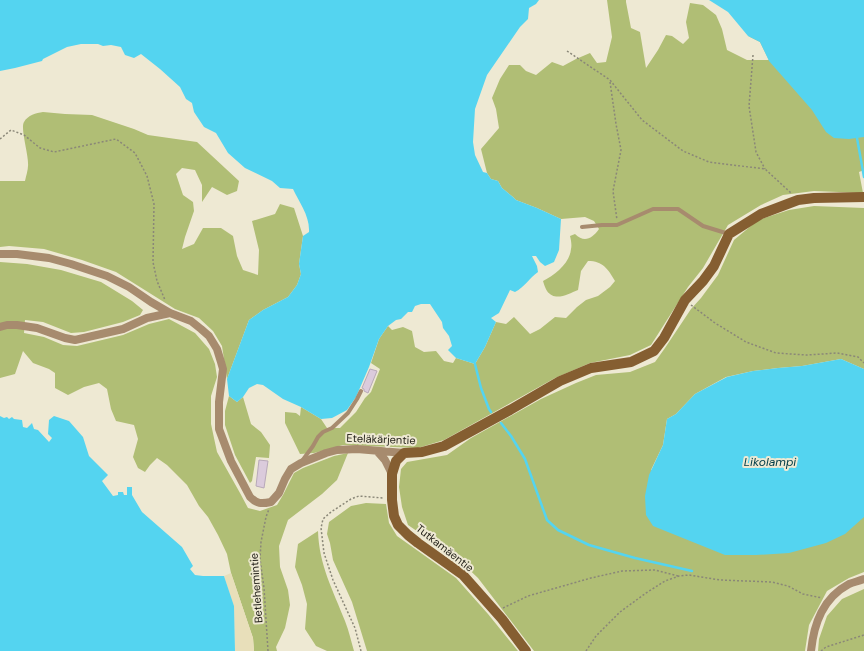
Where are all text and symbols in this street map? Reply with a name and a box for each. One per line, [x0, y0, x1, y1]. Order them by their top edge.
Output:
street label: Eteläkärjentie [346, 431, 416, 447]
water label: Likolampi [744, 454, 797, 470]
street label: Tutkamäentie [413, 521, 477, 575]
street label: Betlehemintie [247, 552, 265, 624]

